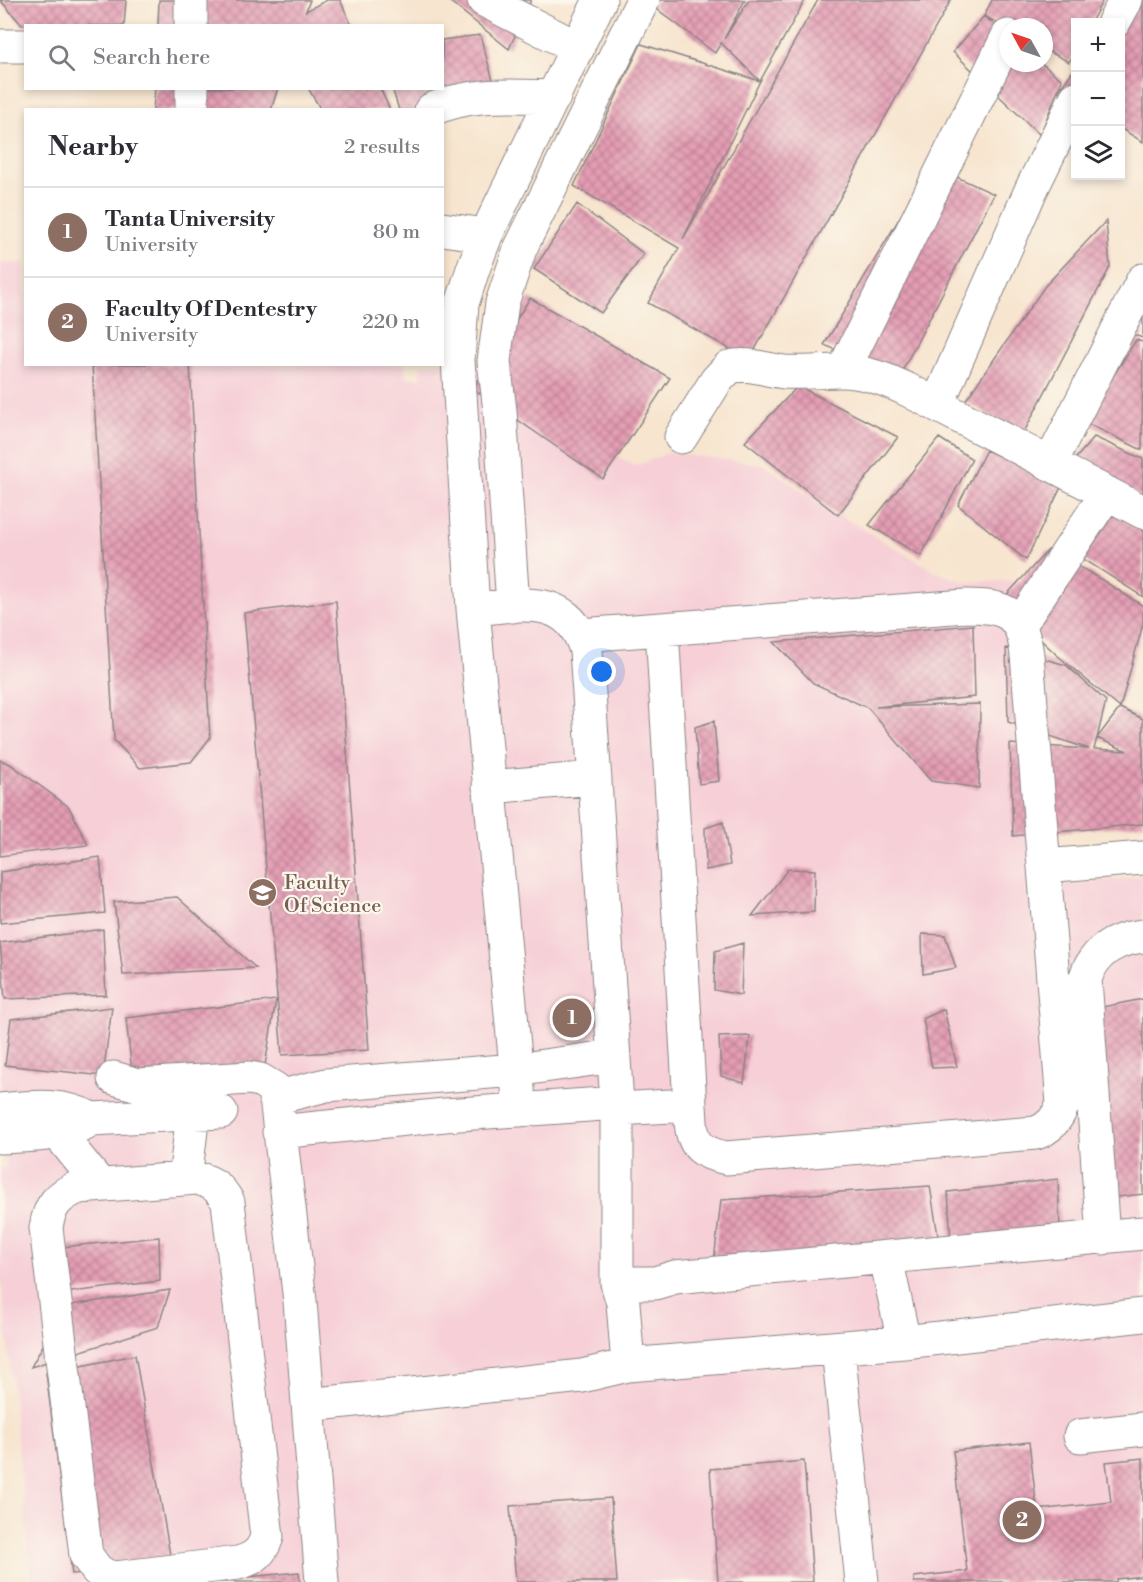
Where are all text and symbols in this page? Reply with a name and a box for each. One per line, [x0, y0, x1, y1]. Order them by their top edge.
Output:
north arrow [999, 18, 1053, 72]
map controls [1071, 18, 1125, 180]
button: + [1071, 18, 1125, 72]
search box [24, 24, 444, 90]
icon: search [45, 41, 78, 74]
text: Search here [93, 44, 210, 71]
button: − [1071, 72, 1125, 126]
button: layers [1071, 126, 1125, 180]
text: Nearby [48, 131, 138, 163]
text: 2 results [344, 135, 420, 160]
text: Tanta University [105, 206, 275, 233]
text: 1 [63, 220, 72, 245]
text: 80 m [373, 220, 420, 245]
text: University [105, 233, 198, 258]
text: Faculty Of Dentestry [105, 296, 317, 323]
text: 2 [61, 310, 74, 335]
text: 220 m [362, 310, 420, 335]
text: University [105, 323, 198, 348]
your location [587, 657, 616, 686]
place label: Faculty Of Science [284, 871, 381, 919]
school or university icon: Faculty Of Science [247, 877, 279, 909]
pin: 1 [552, 996, 592, 1040]
pin: 2 [1002, 1498, 1042, 1543]

